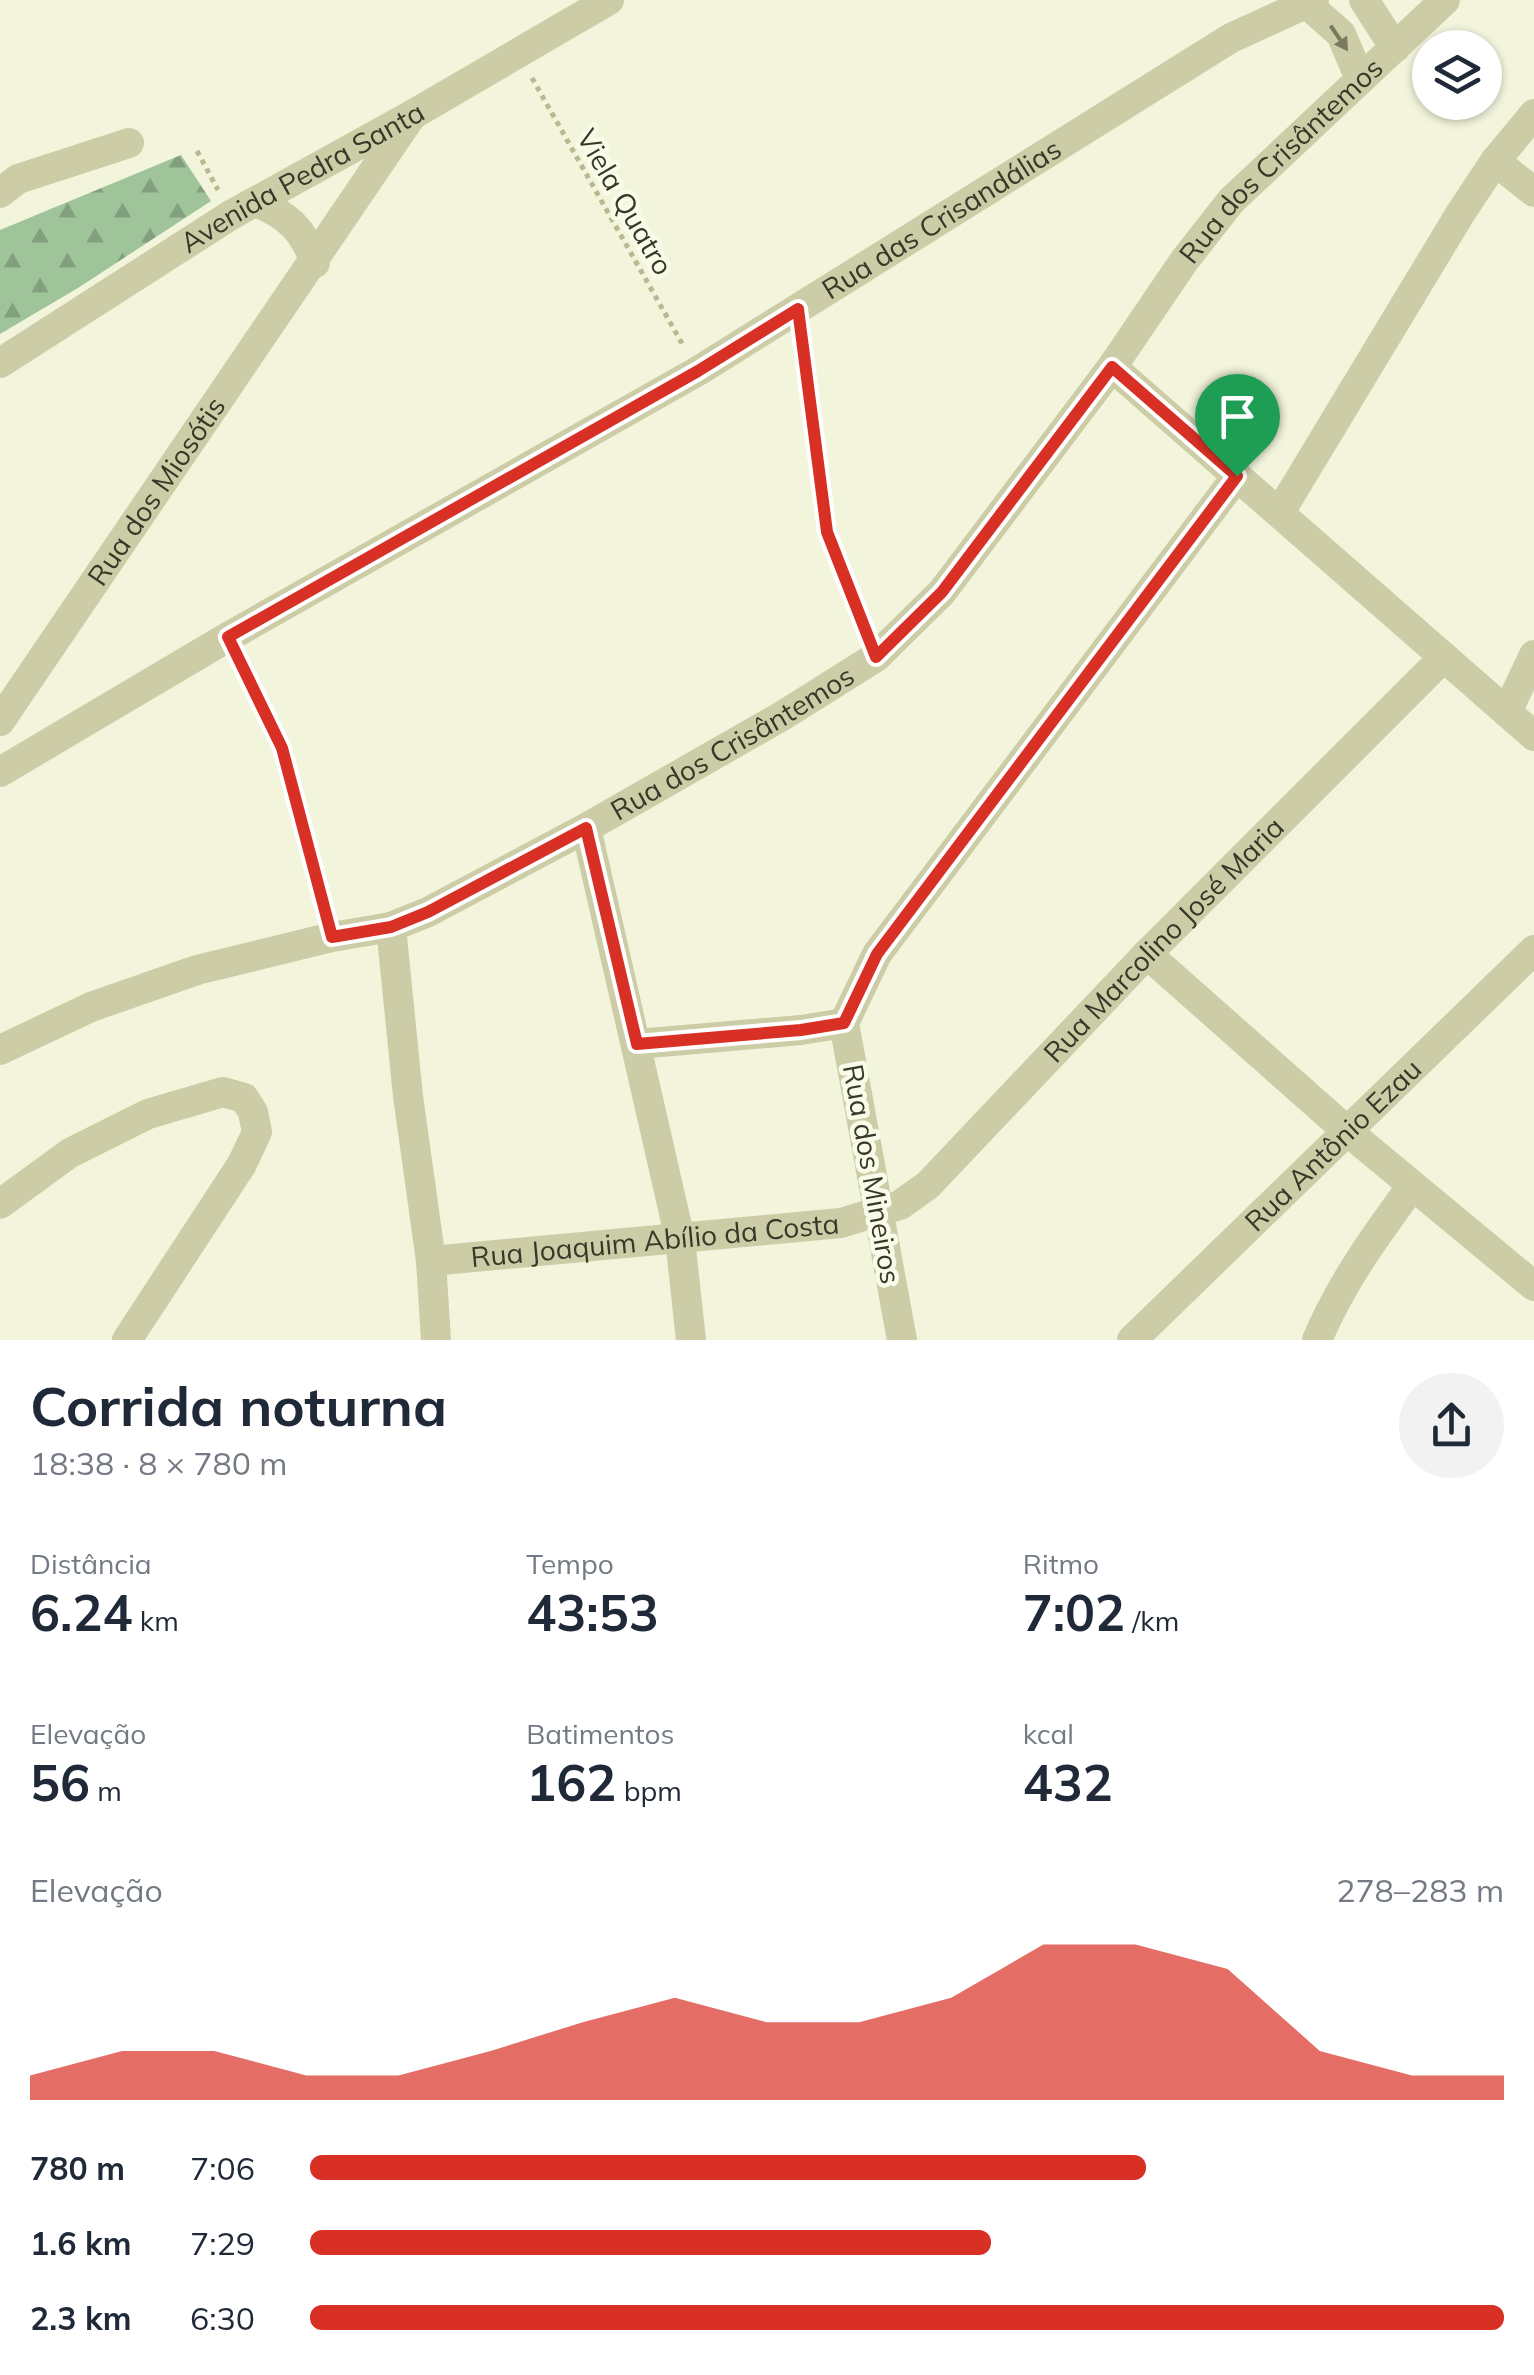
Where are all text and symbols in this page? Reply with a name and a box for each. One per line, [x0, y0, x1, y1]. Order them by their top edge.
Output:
one-way arrow [1329, 24, 1349, 51]
map controls [1412, 30, 1502, 120]
button: layers [1412, 30, 1502, 120]
street label: Rua dos Crisântemos [1171, 50, 1390, 270]
street label: Avenida Pedra Santa [173, 94, 430, 260]
street label: Viela Quatro [570, 123, 681, 281]
street label: Rua das Crisandálias [815, 131, 1067, 306]
pin [1195, 374, 1280, 477]
icon: arrive [1210, 389, 1265, 444]
street label: Rua dos Miosótis [79, 390, 232, 592]
street label: Rua dos Crisântemos [604, 657, 860, 827]
street label: Rua Marcolino José Maria [1036, 809, 1291, 1069]
street label: Rua Antônio Ezau [1237, 1051, 1428, 1238]
street label: Rua dos Mineiros [836, 1061, 909, 1287]
street label: Rua Joaquim Abílio da Costa [469, 1205, 841, 1274]
text: Corrida noturna [30, 1371, 447, 1440]
button: share [1399, 1373, 1504, 1478]
text: 18:38 · 8 × 780 m [30, 1443, 287, 1483]
text: Distância [30, 1546, 152, 1581]
text: Tempo [526, 1546, 614, 1581]
text: Ritmo [1023, 1546, 1099, 1581]
text: 6.24 [30, 1581, 132, 1644]
text: 43:53 [526, 1581, 659, 1644]
text: 7:02 [1023, 1581, 1125, 1644]
text: km [132, 1603, 179, 1638]
text: /km [1125, 1603, 1179, 1638]
text: Elevação [30, 1716, 146, 1751]
text: Batimentos [526, 1716, 674, 1751]
text: kcal [1023, 1716, 1074, 1751]
text: 56 [30, 1751, 90, 1814]
text: 162 [526, 1751, 616, 1814]
text: 432 [1023, 1751, 1113, 1814]
text: m [90, 1773, 122, 1808]
text: bpm [616, 1773, 682, 1808]
text: Elevação [30, 1870, 163, 1910]
text: 278–283 m [1336, 1870, 1504, 1910]
text: 780 m [30, 2148, 125, 2188]
text: 7:06 [190, 2148, 255, 2188]
text: 1.6 km [30, 2223, 132, 2263]
text: 7:29 [190, 2223, 255, 2263]
text: 2.3 km [30, 2298, 132, 2338]
text: 6:30 [190, 2298, 255, 2338]

